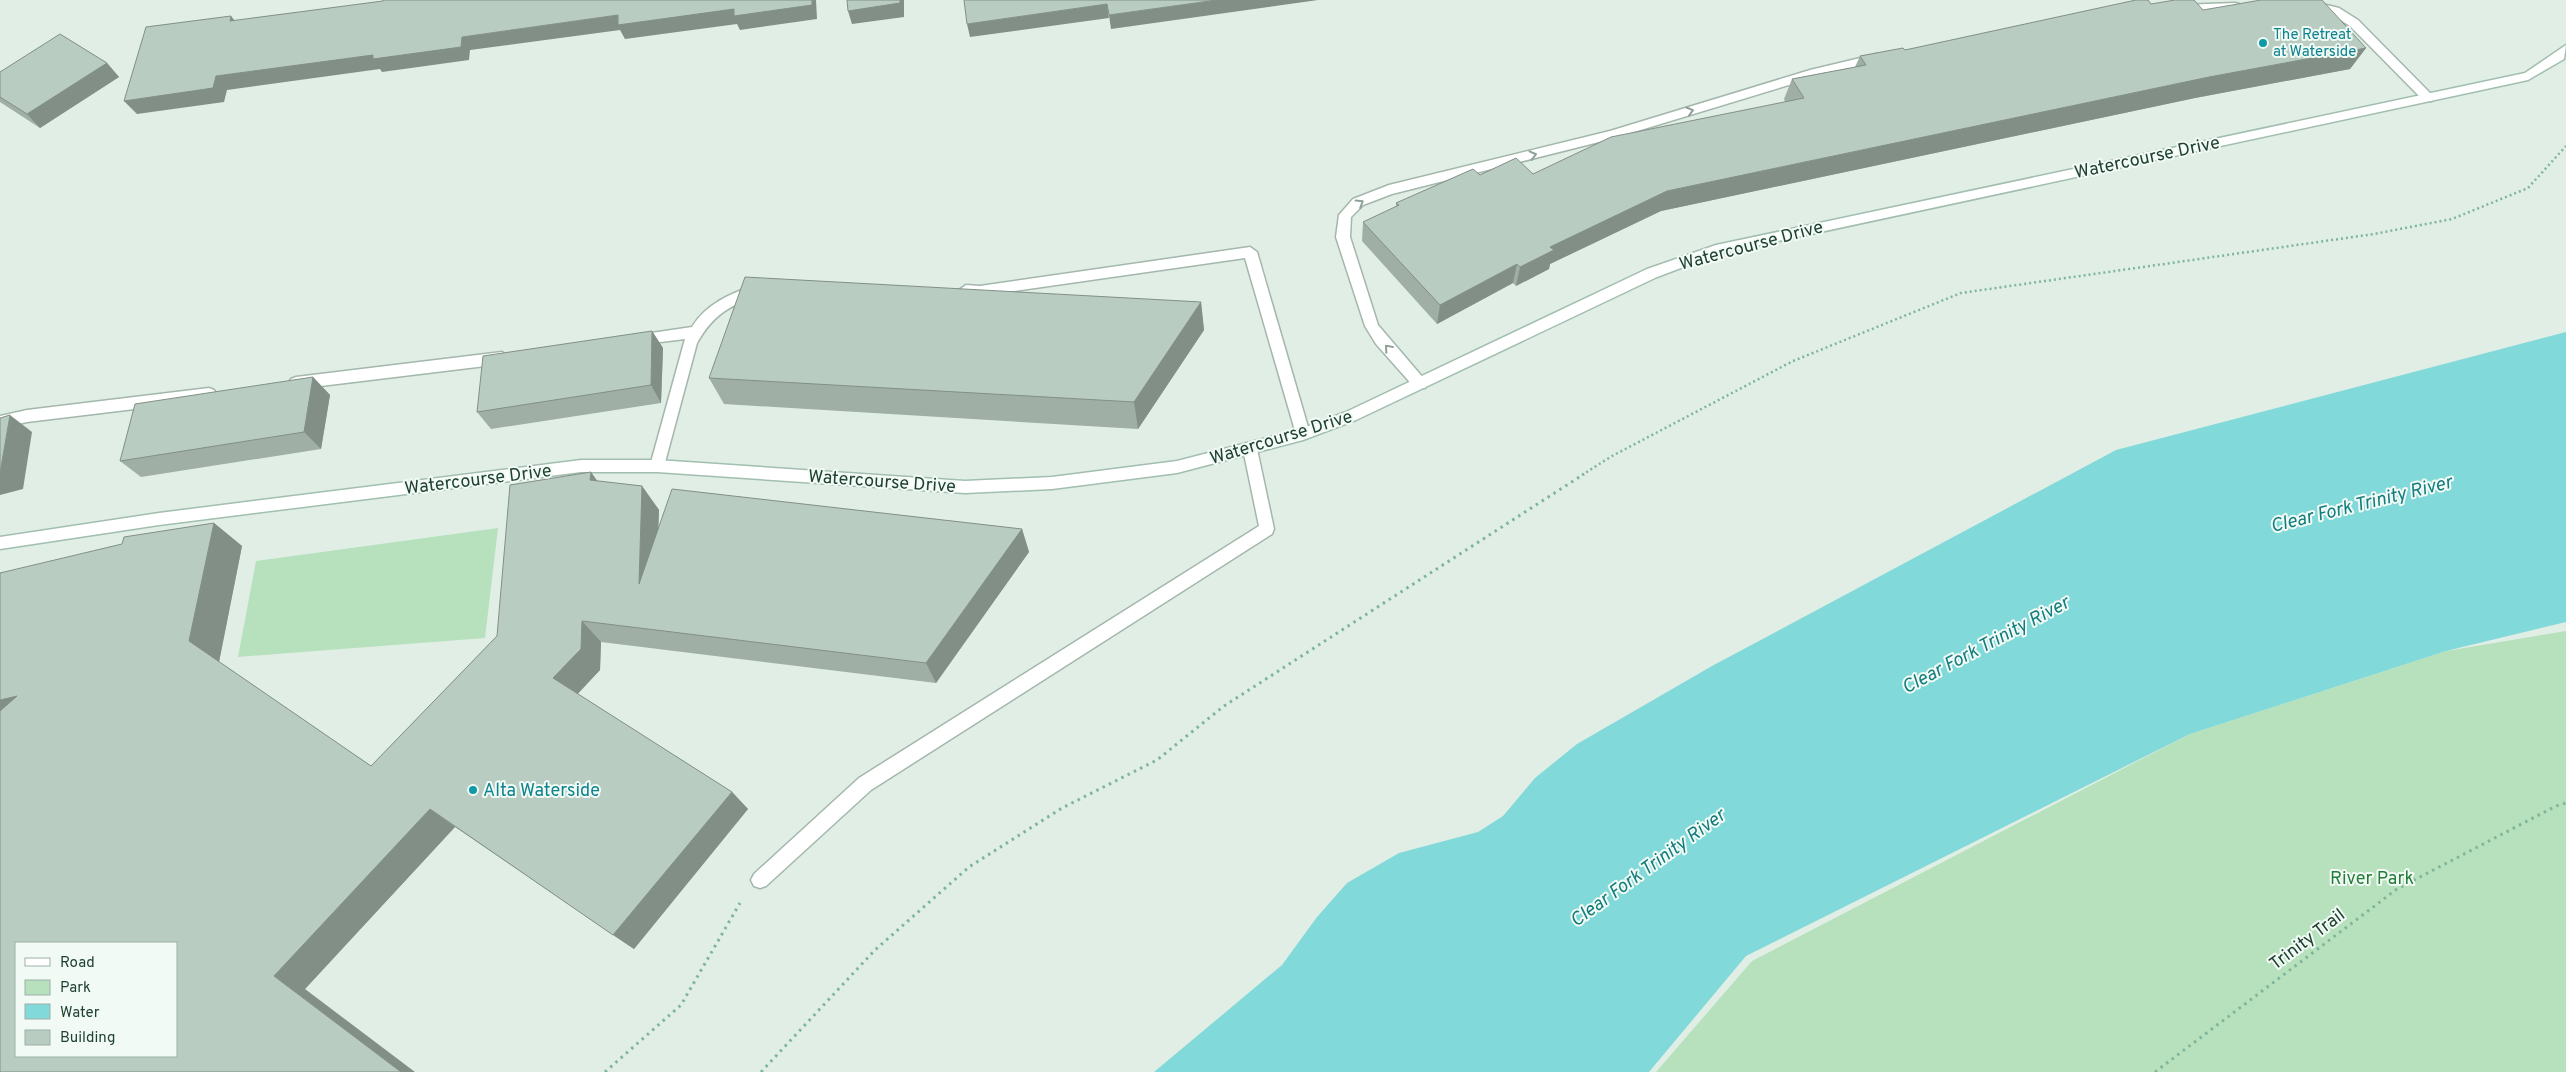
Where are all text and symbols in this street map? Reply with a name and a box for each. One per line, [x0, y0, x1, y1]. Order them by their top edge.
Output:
place label: The Retreat at Waterside [2273, 26, 2356, 62]
marker: The Retreat at Waterside [2257, 37, 2269, 49]
one-way arrow [1685, 107, 1693, 117]
street label: Watercourse Drive [2073, 132, 2222, 185]
one-way arrow [1529, 150, 1538, 161]
one-way arrow [1355, 199, 1364, 209]
street label: Watercourse Drive [1677, 216, 1826, 277]
one-way arrow [1385, 344, 1394, 353]
street label: Watercourse Drive [1207, 406, 1356, 471]
street label: Watercourse Drive [403, 460, 553, 501]
street label: Watercourse Drive [807, 466, 957, 499]
water label: Clear Fork Trinity River [2268, 470, 2457, 539]
water label: Clear Fork Trinity River [1898, 591, 2075, 700]
place label: Alta Waterside [483, 780, 600, 803]
marker: Alta Waterside [467, 784, 479, 796]
water label: Clear Fork Trinity River [1566, 803, 1732, 933]
park label: River Park [2330, 868, 2414, 891]
street label: Trinity Trail [2265, 904, 2350, 976]
legend [15, 942, 178, 1057]
text: Road [60, 954, 95, 973]
text: Park [60, 979, 91, 998]
text: Water [60, 1004, 100, 1023]
text: Building [60, 1029, 115, 1048]

